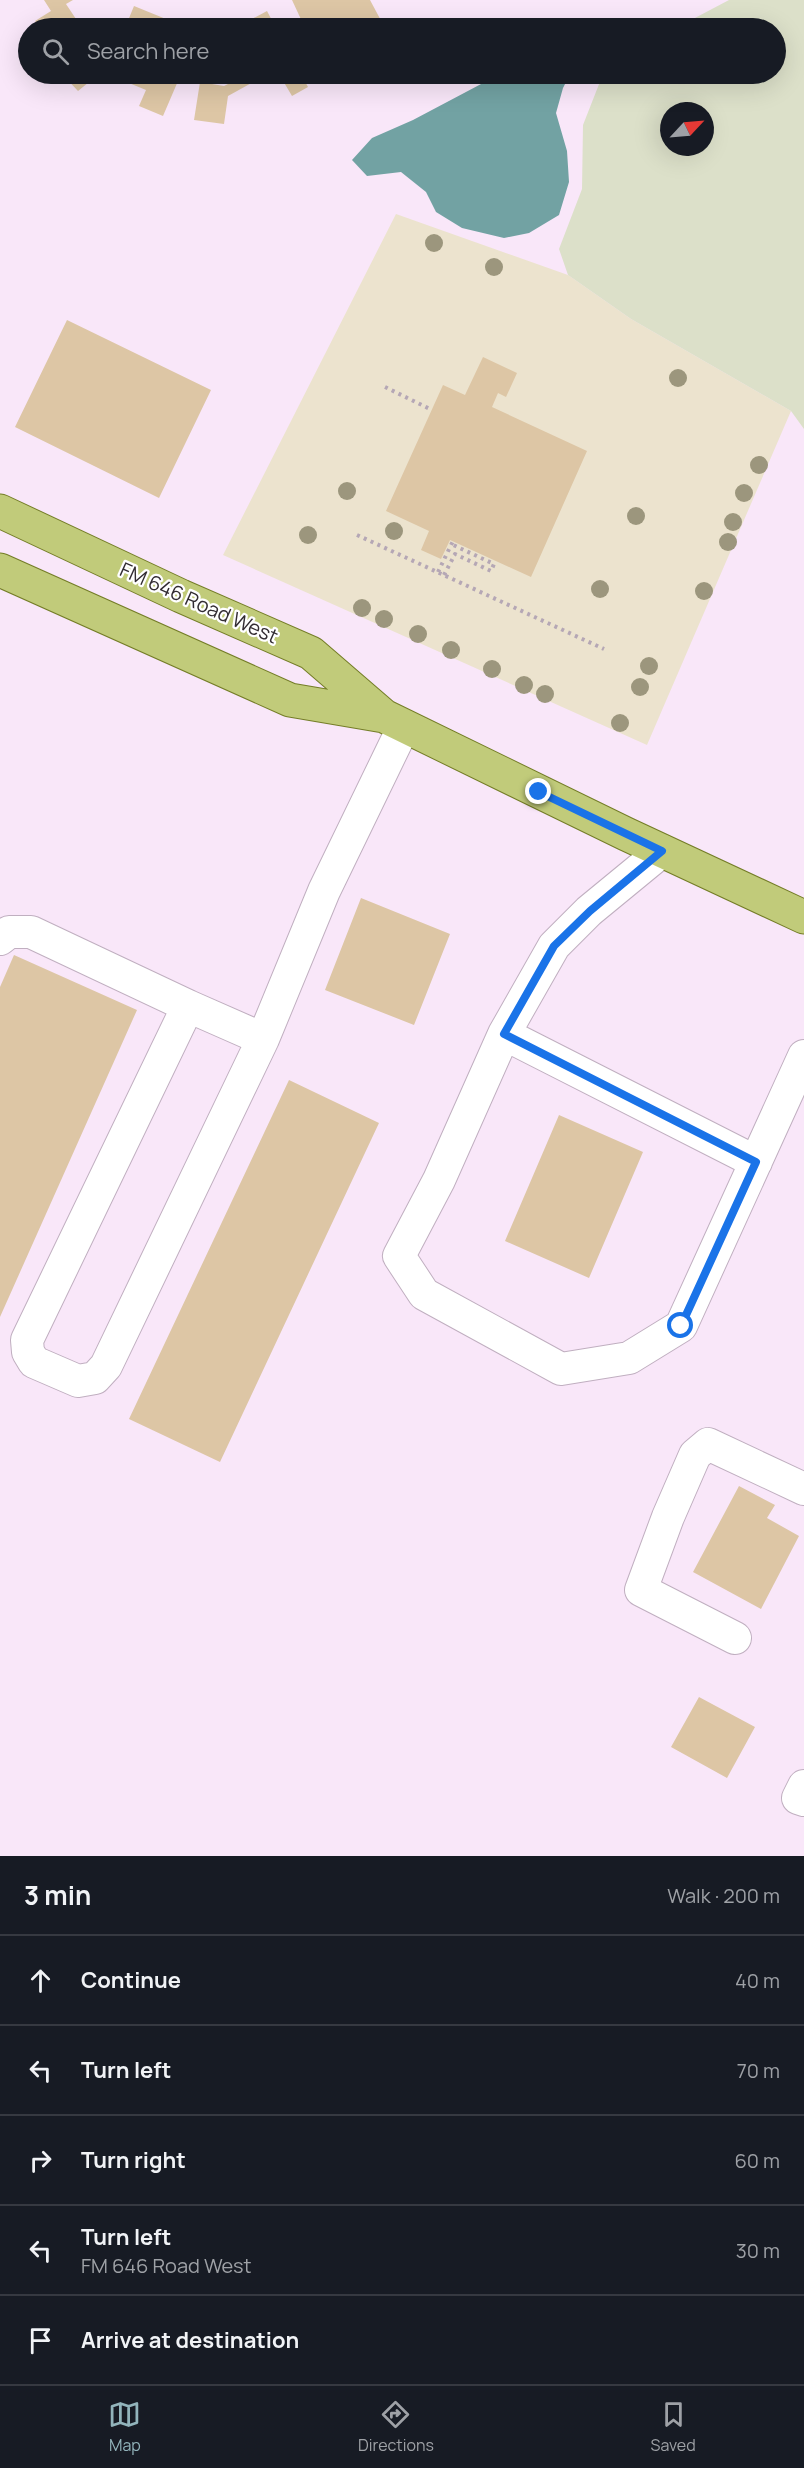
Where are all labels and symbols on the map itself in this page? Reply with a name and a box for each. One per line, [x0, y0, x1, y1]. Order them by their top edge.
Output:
north arrow [660, 102, 714, 156]
street label: FM 646 Road West [116, 556, 283, 650]
route end [525, 778, 551, 804]
route start [667, 1312, 693, 1338]

